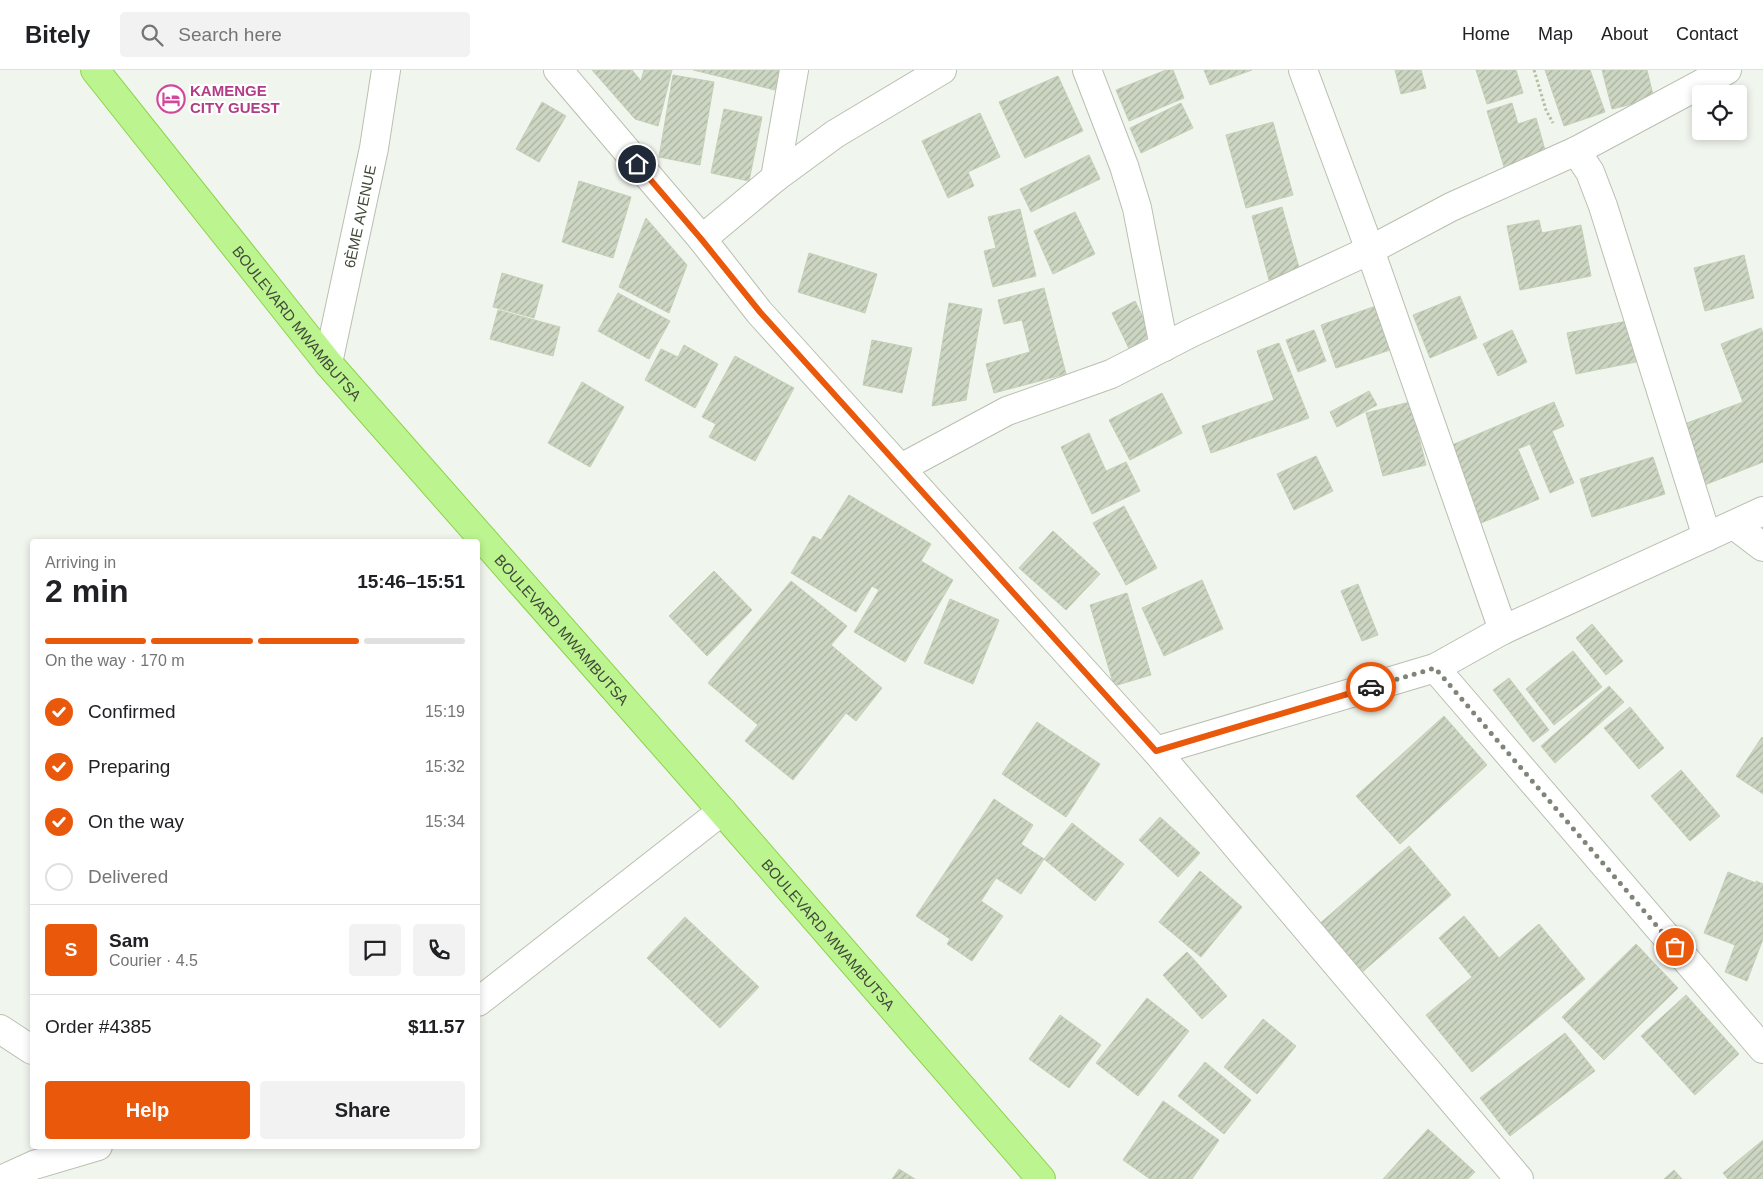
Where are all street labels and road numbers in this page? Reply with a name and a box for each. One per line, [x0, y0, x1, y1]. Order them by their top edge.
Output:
street label: 6ÈME AVENUE [340, 163, 379, 269]
street label: BOULEVARD MWAMBUTSA [230, 242, 365, 404]
street label: BOULEVARD MWAMBUTSA [492, 551, 633, 708]
street label: BOULEVARD MWAMBUTSA [759, 855, 899, 1013]

